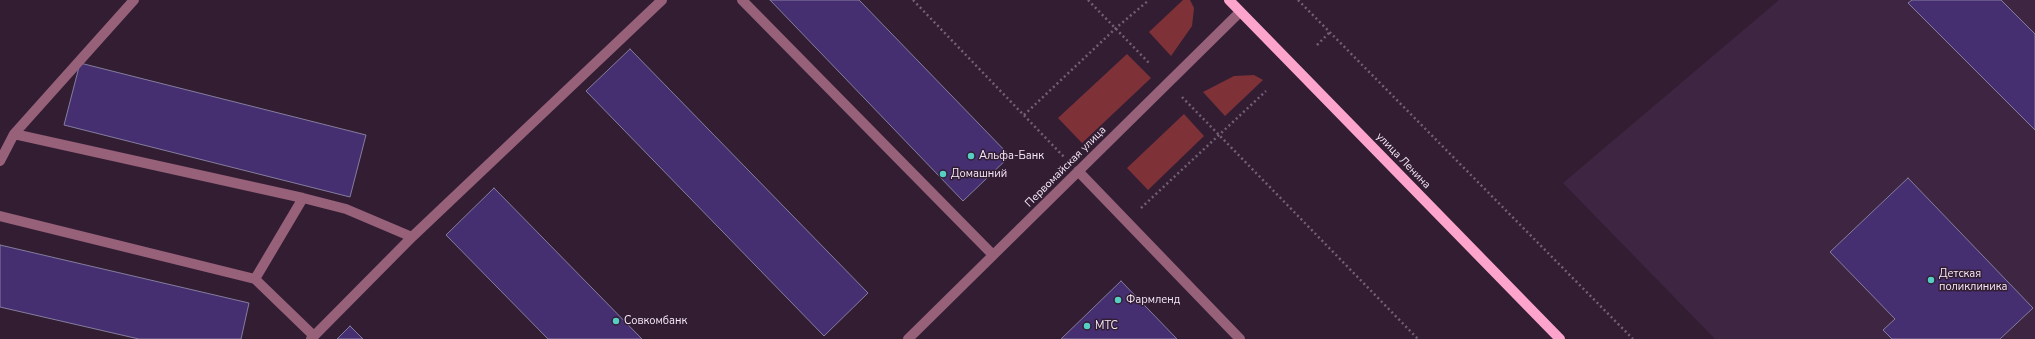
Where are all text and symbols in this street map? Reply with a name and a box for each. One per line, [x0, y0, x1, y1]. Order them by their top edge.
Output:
street label: Первомайская улица [1023, 124, 1109, 210]
street label: улица Ленина [1373, 130, 1433, 192]
place label: Альфа-Банк [979, 149, 1044, 163]
marker: Альфа-Банк [966, 151, 976, 161]
place label: Домашний [951, 167, 1007, 181]
marker: Домашний [938, 169, 948, 179]
place label: Детская поликлиника [1939, 267, 2007, 293]
marker: Детская поликлиника [1926, 275, 1936, 285]
place label: Фармленд [1126, 293, 1180, 307]
marker: Фармленд [1113, 295, 1123, 305]
place label: Совкомбанк [624, 314, 687, 328]
marker: Совкомбанк [611, 316, 621, 326]
place label: МТС [1095, 319, 1118, 333]
marker: МТС [1082, 321, 1092, 331]

